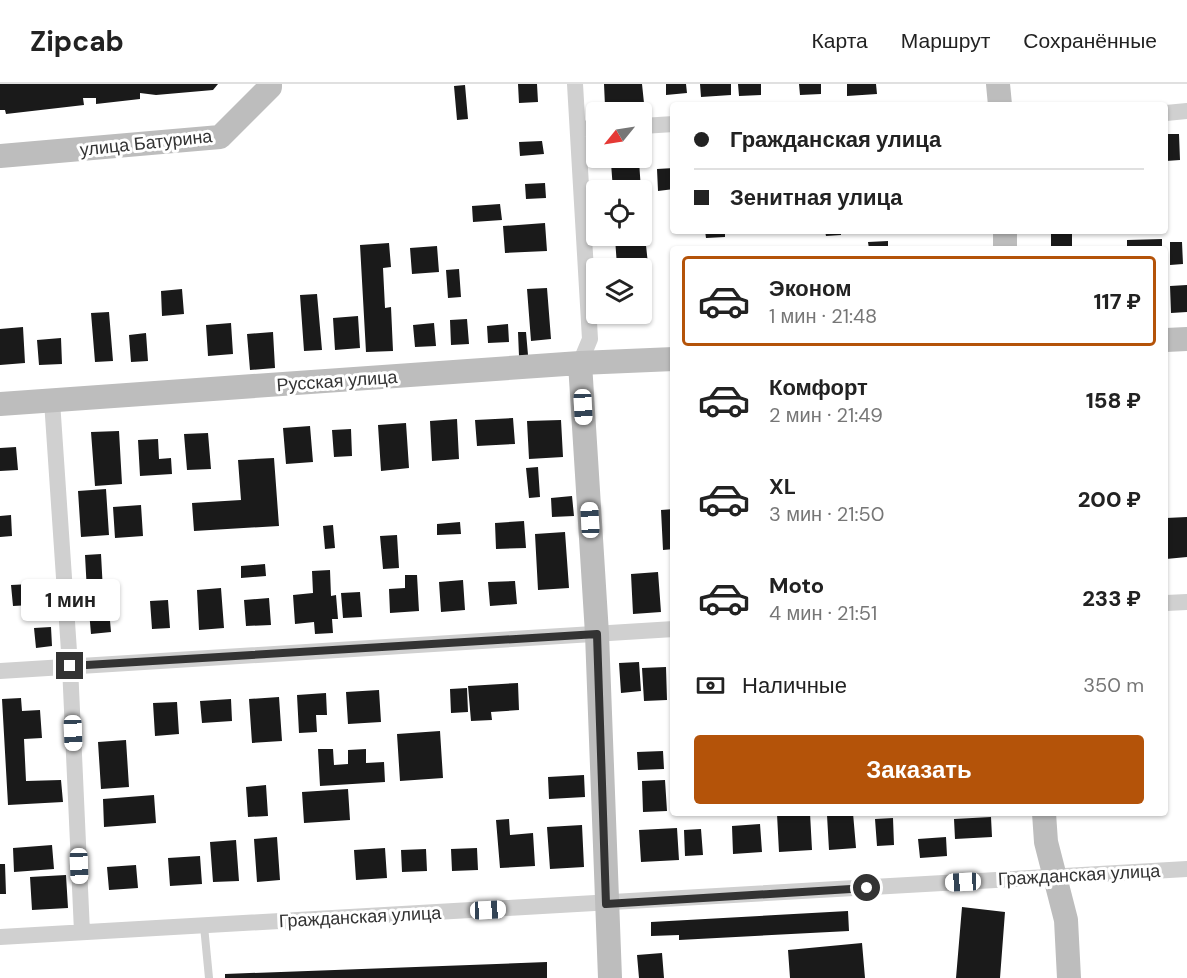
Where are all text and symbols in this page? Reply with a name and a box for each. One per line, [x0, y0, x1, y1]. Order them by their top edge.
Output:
text: Zipcab [30, 23, 124, 60]
text: Карта [812, 27, 868, 55]
text: Маршрут [901, 27, 990, 55]
text: Сохранённые [1023, 27, 1157, 55]
north arrow [586, 102, 652, 168]
map controls [586, 102, 652, 324]
street label: улица Батурина [79, 124, 214, 162]
text: Гражданская улица [730, 125, 941, 154]
button: locate [586, 180, 652, 246]
text: Зенитная улица [730, 183, 903, 212]
button: layers [586, 258, 652, 324]
icon: car [697, 274, 751, 328]
text: Эконом [769, 274, 852, 303]
text: 117 ₽ [1093, 287, 1141, 316]
text: 1 мин · 21:48 [769, 303, 877, 329]
street label: Русская улица [276, 365, 399, 397]
icon: car [697, 373, 751, 427]
text: Комфорт [769, 373, 868, 402]
text: 158 ₽ [1086, 386, 1141, 415]
car [573, 389, 593, 425]
text: 2 мин · 21:49 [769, 402, 883, 428]
icon: car [697, 472, 751, 526]
text: XL [769, 472, 796, 501]
text: 200 ₽ [1078, 485, 1141, 514]
text: 3 мин · 21:50 [769, 501, 884, 527]
car [580, 502, 600, 538]
icon: car [697, 571, 751, 625]
text: Moto [769, 571, 824, 600]
callout: 1 мин [20, 579, 119, 621]
text: 233 ₽ [1082, 584, 1141, 613]
text: 1 мин [45, 587, 96, 613]
text: 4 мин · 21:51 [769, 600, 877, 626]
route end [56, 652, 83, 679]
icon: cash [694, 669, 727, 702]
text: Наличные [742, 671, 847, 700]
text: 350 m [1083, 672, 1144, 698]
car [63, 715, 83, 751]
button: Заказать [694, 735, 1144, 804]
car [69, 848, 89, 884]
street label: Гражданская улица [997, 859, 1162, 891]
car [945, 872, 981, 892]
route start [853, 874, 880, 901]
car [470, 900, 506, 920]
street label: Гражданская улица [278, 901, 443, 933]

